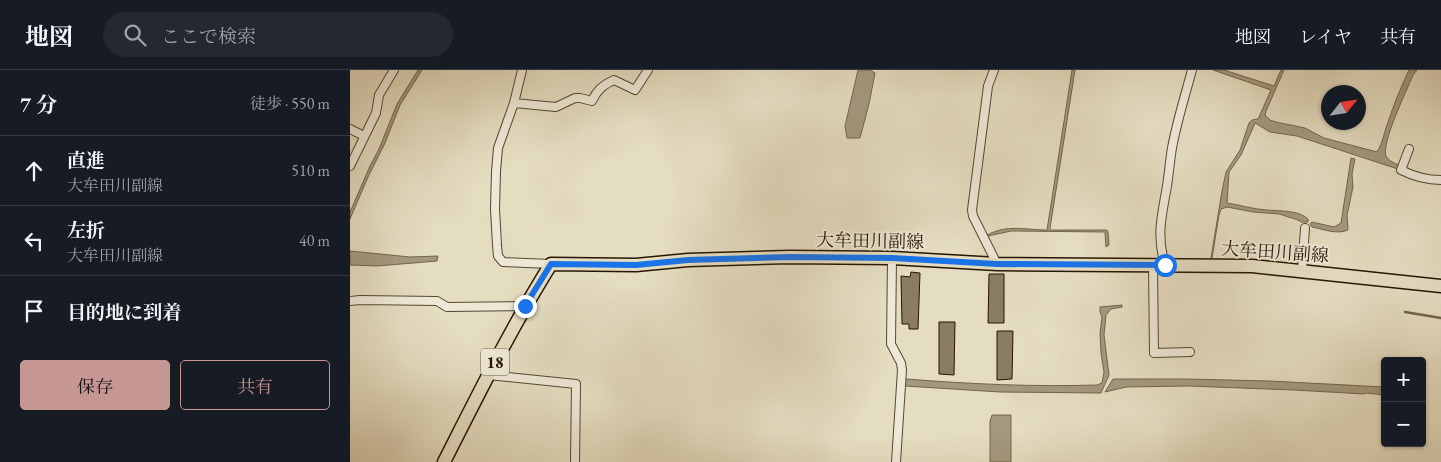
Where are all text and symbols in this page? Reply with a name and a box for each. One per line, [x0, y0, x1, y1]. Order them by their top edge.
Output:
search box [103, 12, 453, 57]
text: 地図 [25, 21, 73, 52]
icon: search [121, 21, 149, 49]
text: ここで検索 [161, 24, 256, 49]
text: 地図 [1235, 25, 1271, 48]
text: レイヤ [1299, 25, 1352, 48]
text: 共有 [1380, 25, 1416, 48]
north arrow [1321, 85, 1366, 130]
text: 7 分 [20, 91, 57, 118]
text: 徒歩 · 550 m [250, 93, 330, 114]
text: 直進 [67, 148, 105, 173]
icon: ahead [20, 157, 48, 185]
text: 510 m [291, 160, 330, 181]
text: 大牟田川副線 [67, 175, 163, 196]
text: 左折 [67, 218, 105, 243]
icon: left [20, 227, 48, 255]
street label: 大牟田川副線 [816, 228, 924, 253]
text: 40 m [299, 230, 330, 251]
street label: 大牟田川副線 [1220, 236, 1330, 267]
text: 大牟田川副線 [67, 245, 163, 266]
route start [1154, 254, 1177, 277]
route end [514, 295, 537, 318]
icon: arrive [20, 297, 48, 325]
text: 目的地に到着 [67, 300, 181, 325]
road number: 18 [481, 348, 509, 376]
map controls [1381, 357, 1426, 447]
button: + [1381, 357, 1426, 402]
button: 保存 [20, 360, 170, 410]
button: 共有 [180, 360, 330, 410]
button: − [1381, 402, 1426, 447]

